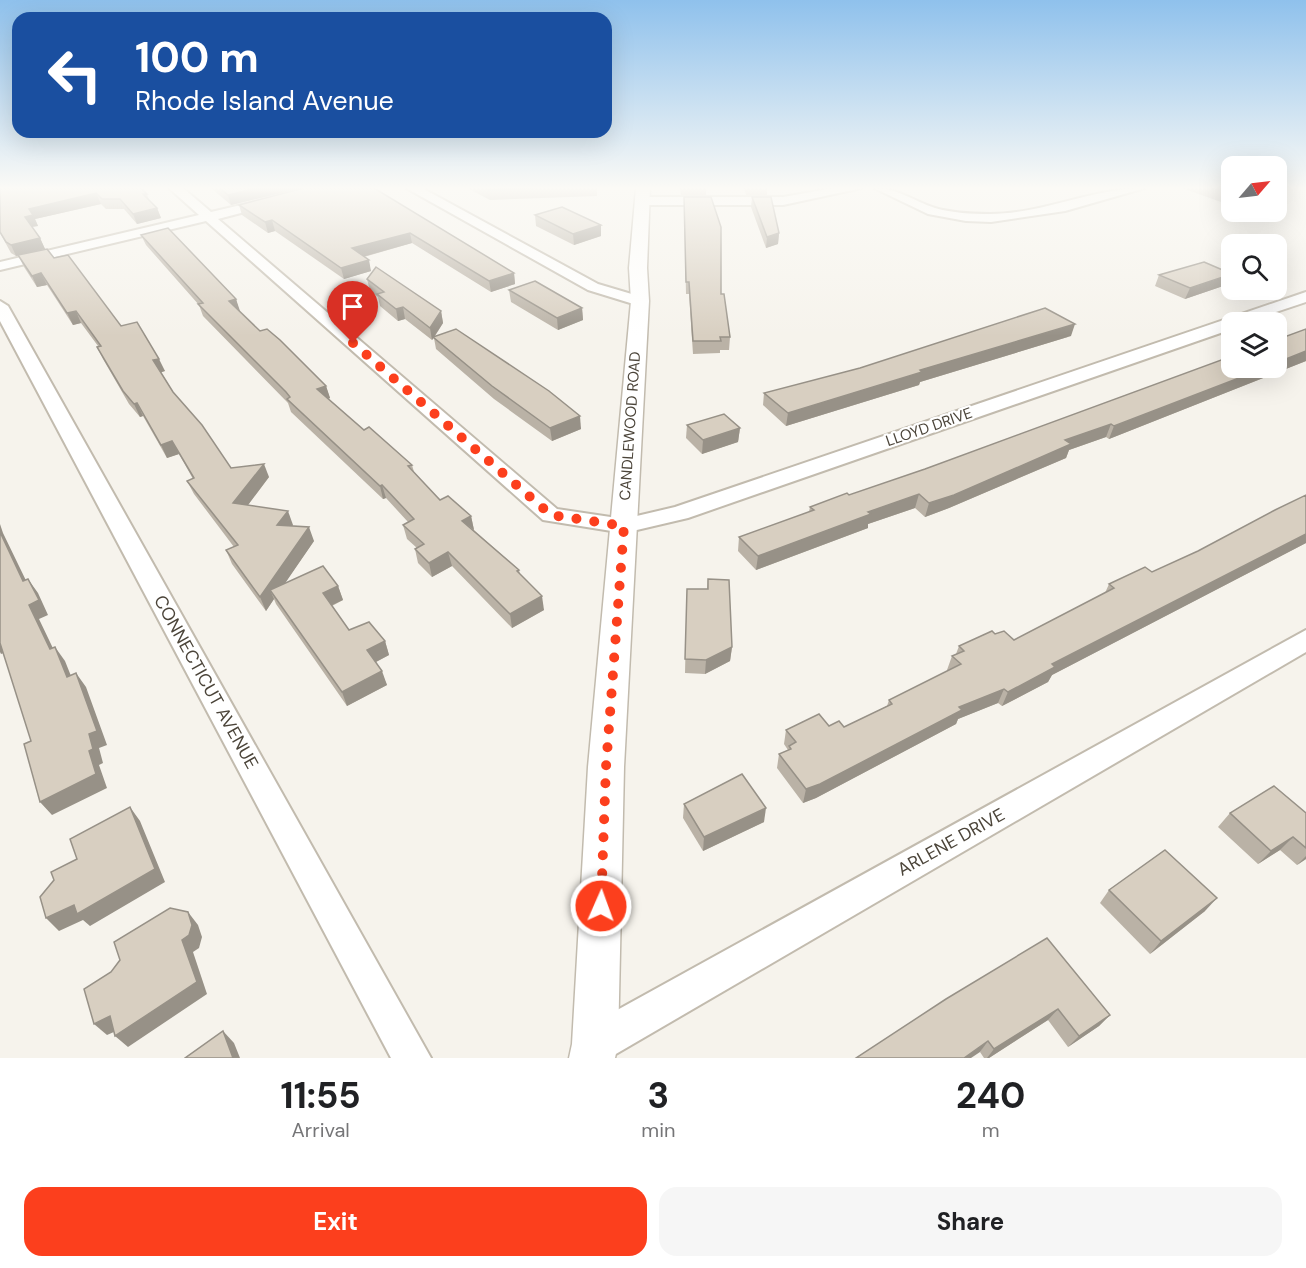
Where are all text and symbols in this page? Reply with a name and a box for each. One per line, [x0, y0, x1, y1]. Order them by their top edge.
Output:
text: 100 m [135, 30, 259, 85]
icon: left [36, 36, 114, 114]
text: Rhode Island Avenue [135, 83, 394, 118]
north arrow [1221, 156, 1287, 222]
map controls [1221, 156, 1287, 378]
button: search [1221, 234, 1287, 300]
pin [327, 281, 378, 343]
icon: arrive [336, 290, 369, 323]
button: layers [1221, 312, 1287, 378]
street label: CANDLEWOOD ROAD [615, 351, 645, 501]
street label: LLOYD DRIVE [883, 403, 975, 451]
street label: CONNECTICUT AVENUE [148, 591, 264, 773]
street label: ARLENE DRIVE [893, 803, 1009, 881]
position arrow [569, 874, 633, 938]
text: 11:55 [281, 1072, 361, 1119]
text: 3 [648, 1072, 669, 1119]
text: 240 [956, 1072, 1025, 1119]
text: Arrival [292, 1117, 350, 1143]
text: min [641, 1117, 675, 1143]
text: m [982, 1117, 1000, 1143]
button: Exit [24, 1187, 647, 1256]
button: Share [659, 1187, 1282, 1256]

